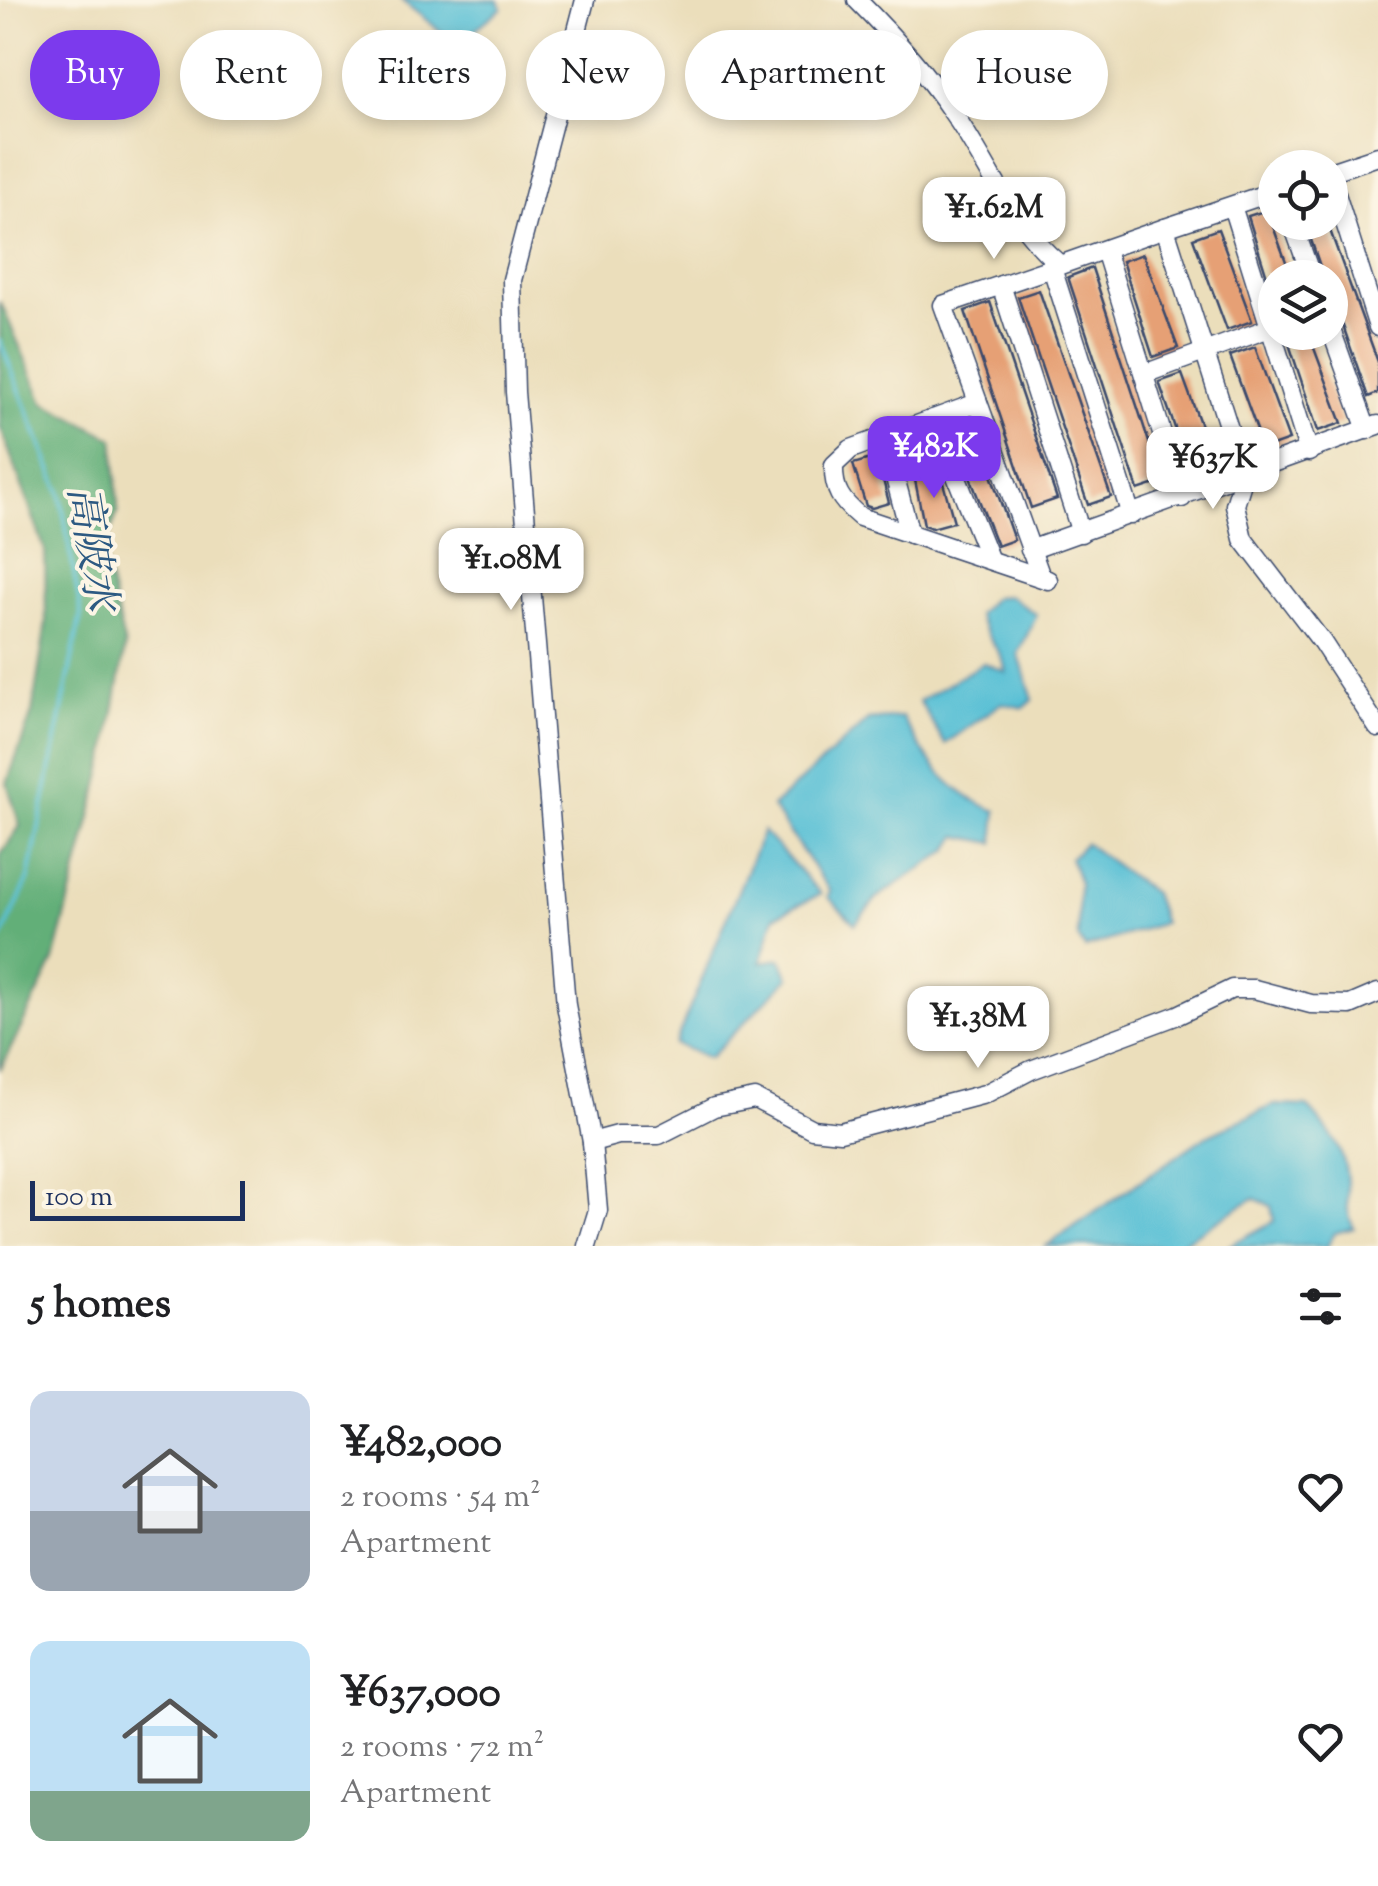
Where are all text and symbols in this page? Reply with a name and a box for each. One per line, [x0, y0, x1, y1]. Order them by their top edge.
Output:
chip: Buy [30, 30, 160, 120]
chip: Rent [180, 30, 322, 120]
chip: Filters [342, 30, 506, 120]
chip: New [526, 30, 665, 120]
chip: Apartment [685, 30, 921, 120]
chip: House [941, 30, 1108, 120]
map controls [1258, 150, 1348, 350]
button: locate [1258, 150, 1348, 240]
pin: ¥1.62M [913, 177, 1075, 262]
text: ¥1.62M [945, 186, 1043, 232]
button: layers [1258, 260, 1348, 350]
pin: ¥482K [864, 416, 1004, 501]
text: ¥482K [890, 425, 978, 471]
pin: ¥637K [1143, 427, 1283, 512]
text: ¥637K [1168, 436, 1258, 482]
water label: 高陂水 [50, 482, 129, 620]
pin: ¥1.08M [430, 528, 592, 613]
text: ¥1.08M [461, 537, 561, 583]
pin: ¥1.38M [897, 986, 1059, 1071]
text: ¥1.38M [929, 995, 1027, 1041]
scale bar [30, 1176, 245, 1220]
text: 100 m [45, 1178, 113, 1218]
text: 5 homes [30, 1276, 171, 1336]
icon: filters [1293, 1279, 1348, 1334]
text: ¥482,000 [340, 1415, 502, 1475]
icon: home [110, 1431, 230, 1551]
icon: heart [1293, 1464, 1348, 1519]
text: 2 rooms · 54 m² [340, 1475, 541, 1521]
text: Apartment [340, 1521, 491, 1567]
text: ¥637,000 [340, 1665, 501, 1725]
icon: home [110, 1681, 230, 1801]
icon: heart [1293, 1714, 1348, 1769]
text: 2 rooms · 72 m² [340, 1725, 544, 1771]
text: Apartment [340, 1771, 491, 1817]

